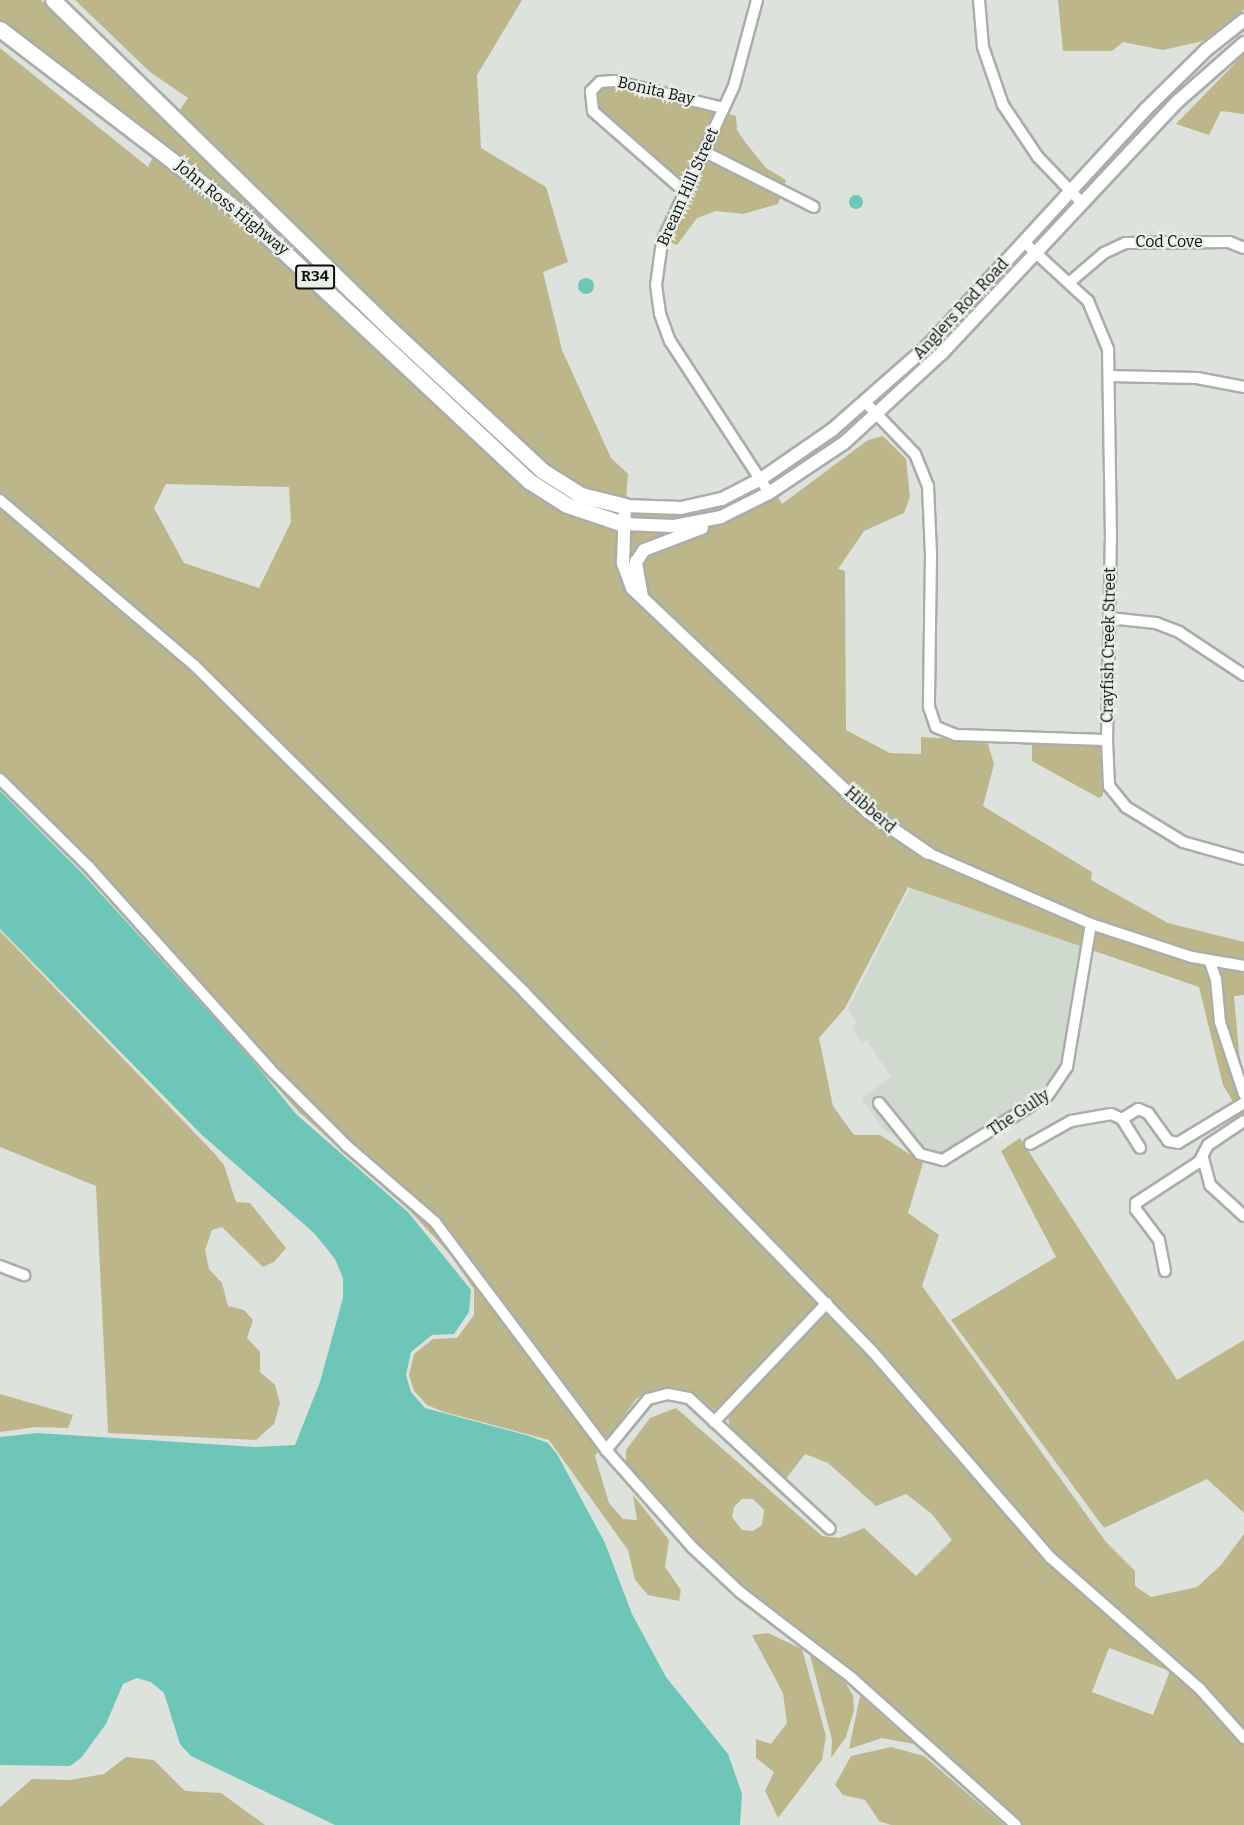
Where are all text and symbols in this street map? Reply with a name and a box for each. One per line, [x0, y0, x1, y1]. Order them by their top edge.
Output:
street label: Bonita Bay [616, 73, 696, 109]
street label: Bream Hill Street [653, 125, 723, 249]
street label: John Ross Highway [171, 156, 293, 260]
street label: Cod Cove [1135, 232, 1203, 252]
street label: Anglers Rod Road [909, 255, 1013, 363]
road number: R34 [294, 265, 336, 289]
street label: Crayfish Creek Street [1098, 567, 1120, 723]
street label: Hibberd [841, 783, 899, 837]
street label: The Gully [985, 1085, 1053, 1141]

